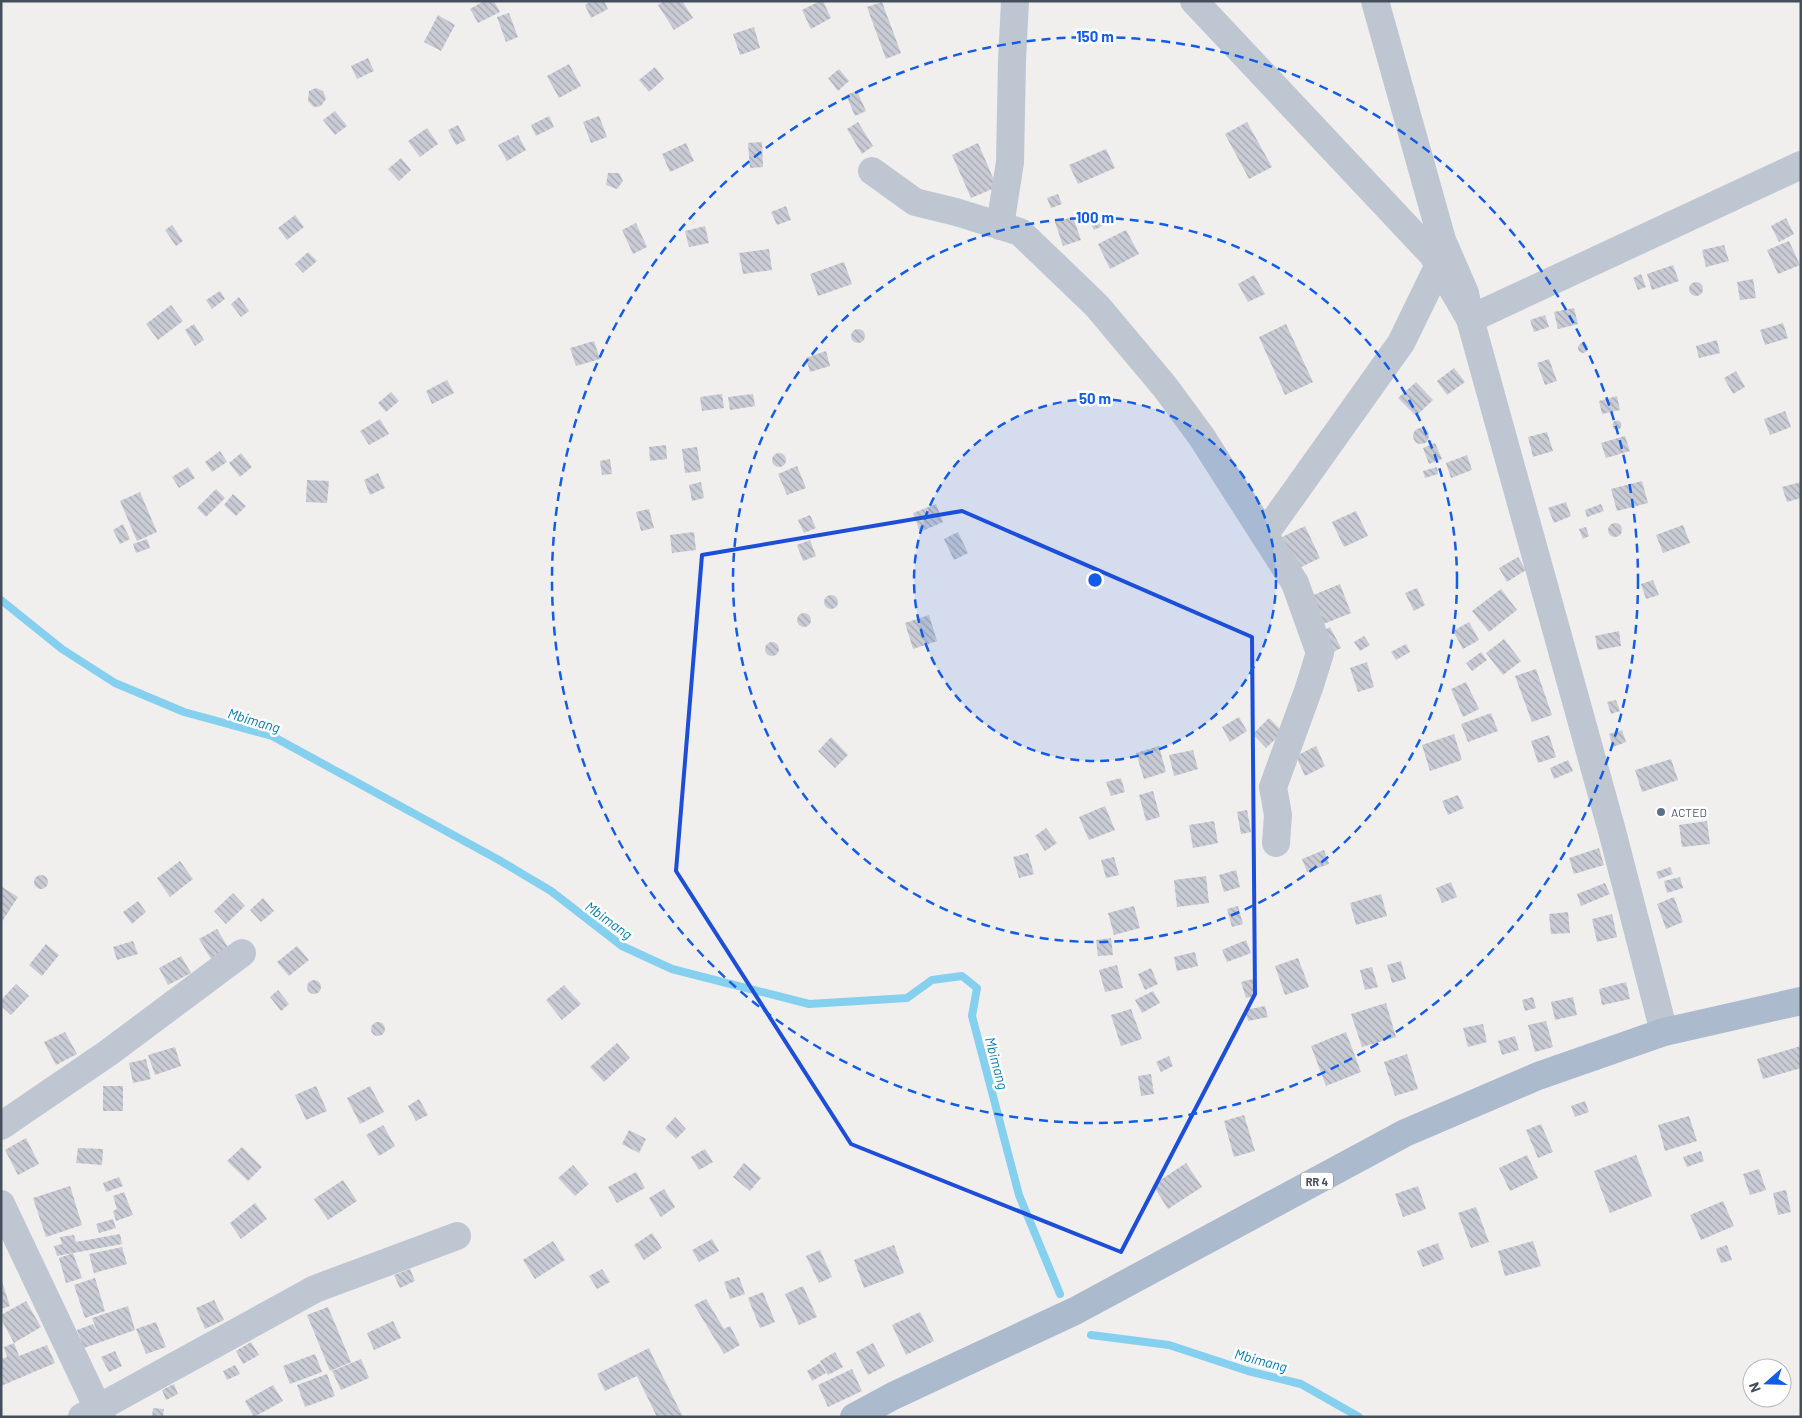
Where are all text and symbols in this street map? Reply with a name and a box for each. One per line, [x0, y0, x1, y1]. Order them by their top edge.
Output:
text: 150 m [1076, 27, 1114, 45]
text: 100 m [1076, 208, 1114, 226]
text: 50 m [1079, 389, 1111, 407]
centre of rings [1086, 571, 1104, 589]
water label: Mbimang [226, 704, 282, 736]
place label: ACTED [1671, 805, 1707, 819]
marker: ACTED [1655, 806, 1667, 818]
water label: Mbimang [582, 897, 636, 943]
water label: Mbimang [982, 1035, 1012, 1091]
road number: RR 4 [1301, 1172, 1333, 1190]
water label: Mbimang [1233, 1345, 1289, 1375]
north arrow [1742, 1358, 1792, 1408]
text: N [1745, 1380, 1764, 1395]

